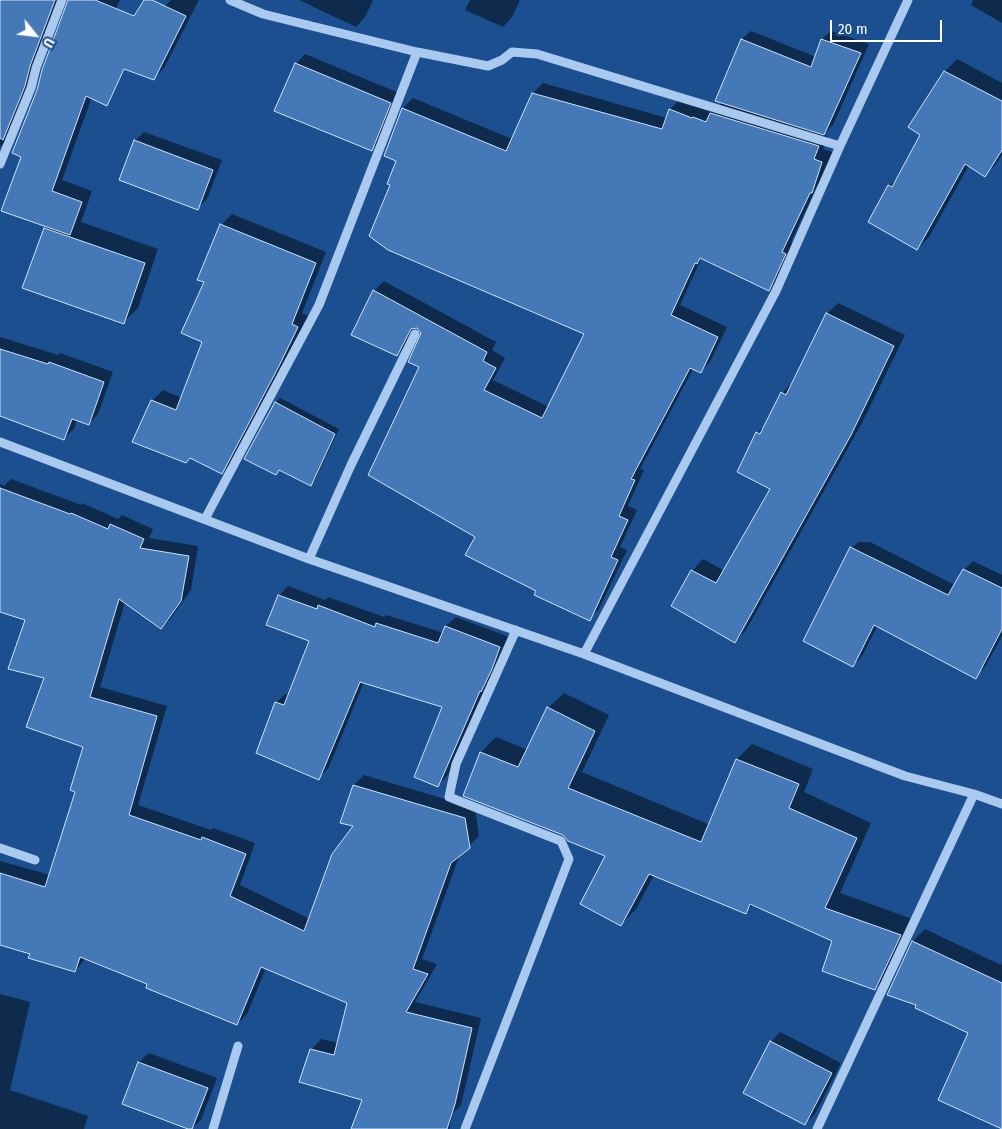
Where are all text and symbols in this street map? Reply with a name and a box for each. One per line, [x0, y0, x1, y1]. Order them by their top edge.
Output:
north arrow [10, 10, 60, 60]
scale bar [832, 10, 944, 42]
text: 20 m [838, 20, 868, 38]
text: U [39, 35, 58, 50]

